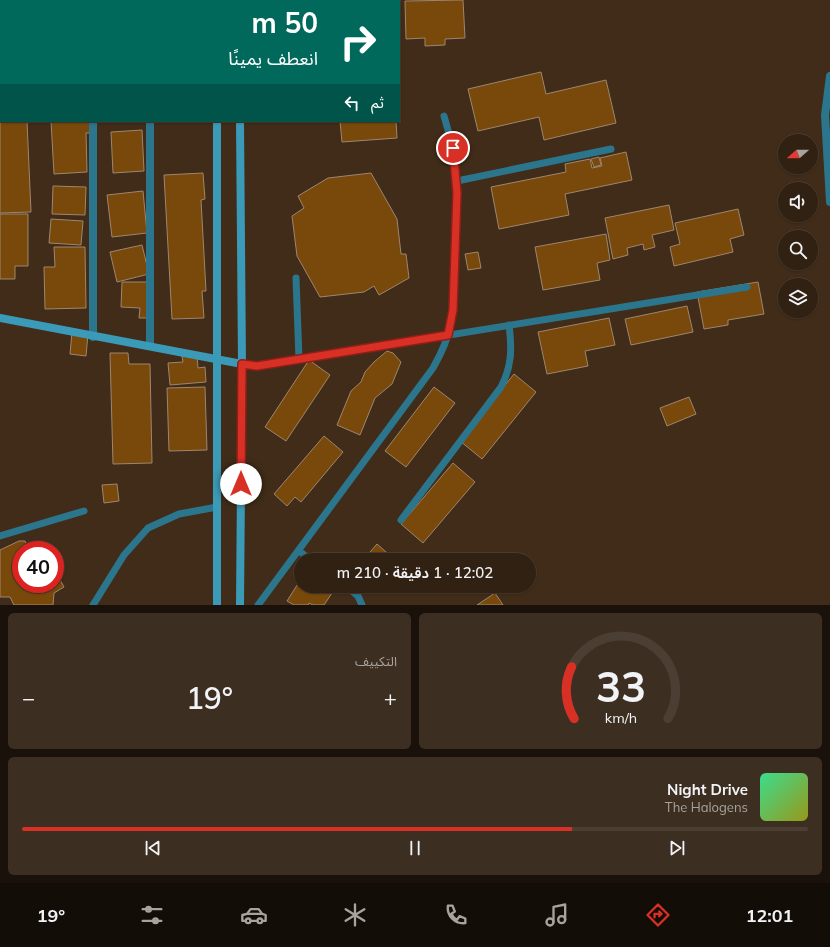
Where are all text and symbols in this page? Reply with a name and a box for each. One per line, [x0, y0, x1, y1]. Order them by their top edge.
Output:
text: 50 m [252, 5, 318, 40]
icon: right [332, 16, 384, 68]
text: انعطف يمينًا [228, 47, 318, 70]
icon: left [341, 92, 363, 114]
text: ثم [371, 93, 384, 112]
pin [436, 131, 470, 165]
north arrow [778, 134, 818, 174]
map controls [778, 134, 818, 318]
icon: arrive [442, 137, 464, 159]
button: sound [778, 182, 818, 222]
button: search [778, 230, 818, 270]
button: layers [778, 278, 818, 318]
position arrow [220, 463, 262, 505]
speed limit sign: 40 [12, 541, 64, 593]
text: 12:02 · 1 دقيقة · 210 m [337, 563, 493, 582]
text: التكييف [355, 653, 397, 669]
text: 33 [596, 660, 645, 712]
text: 19° [186, 679, 233, 717]
text: − [22, 684, 35, 712]
text: + [384, 684, 397, 712]
text: km/h [604, 709, 637, 727]
text: Night Drive [667, 780, 748, 799]
text: The Halogens [665, 799, 748, 815]
icon: previous [142, 837, 164, 859]
icon: pause [404, 837, 426, 859]
icon: next [666, 837, 688, 859]
icon: filters [138, 901, 166, 929]
icon: car [240, 901, 268, 929]
icon: climate [341, 901, 369, 929]
icon: phone [442, 901, 470, 929]
icon: music [543, 901, 571, 929]
icon: directions [644, 901, 672, 929]
text: 19° [37, 904, 65, 927]
text: 12:01 [746, 904, 793, 927]

